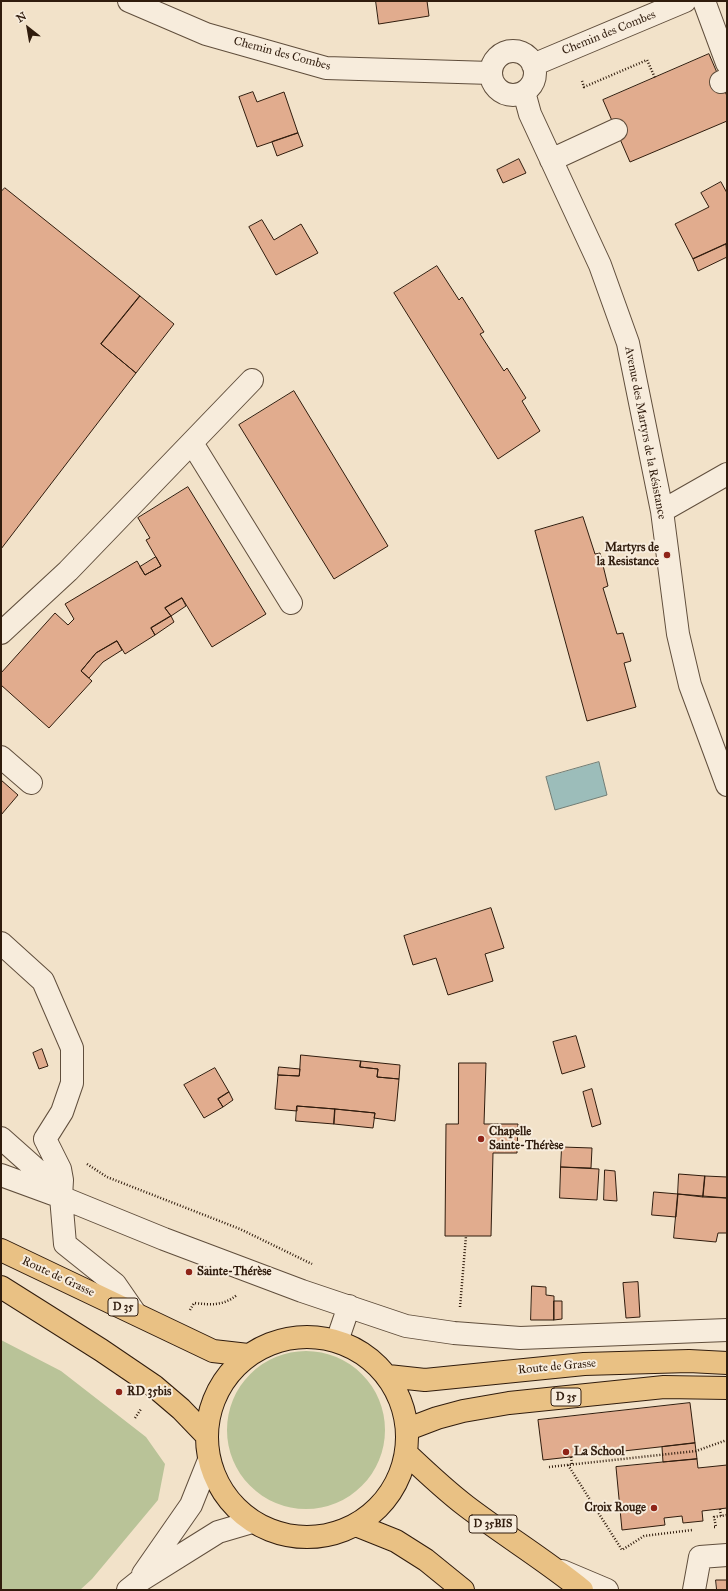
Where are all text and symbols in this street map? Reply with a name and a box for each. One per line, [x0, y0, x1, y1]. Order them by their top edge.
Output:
north arrow [8, 8, 48, 48]
street label: Chemin des Combes [560, 8, 658, 58]
text: N [14, 9, 29, 25]
street label: Chemin des Combes [232, 34, 332, 74]
street label: Avenue des Martyrs de la Résistance [621, 345, 669, 521]
place label: Martyrs de la Resistance [597, 541, 659, 569]
marker: Martyrs de la Resistance [662, 550, 672, 560]
place label: Chapelle Sainte-Thérèse [489, 1125, 564, 1153]
marker: Chapelle Sainte-Thérèse [476, 1134, 486, 1144]
street label: Route de Grasse [19, 1254, 97, 1300]
place label: Sainte-Thérèse [197, 1265, 272, 1279]
marker: Sainte-Thérèse [184, 1267, 194, 1277]
road number: D 35 [108, 1298, 138, 1316]
street label: Route de Grasse [517, 1356, 597, 1378]
place label: RD 35bis [127, 1385, 171, 1399]
marker: RD 35bis [114, 1387, 124, 1397]
road number: D 35 [551, 1388, 581, 1406]
place label: La School [574, 1445, 625, 1459]
marker: La School [561, 1447, 571, 1457]
place label: Croix Rouge [585, 1501, 646, 1515]
marker: Croix Rouge [649, 1503, 659, 1513]
road number: D 35BIS [469, 1515, 517, 1533]

